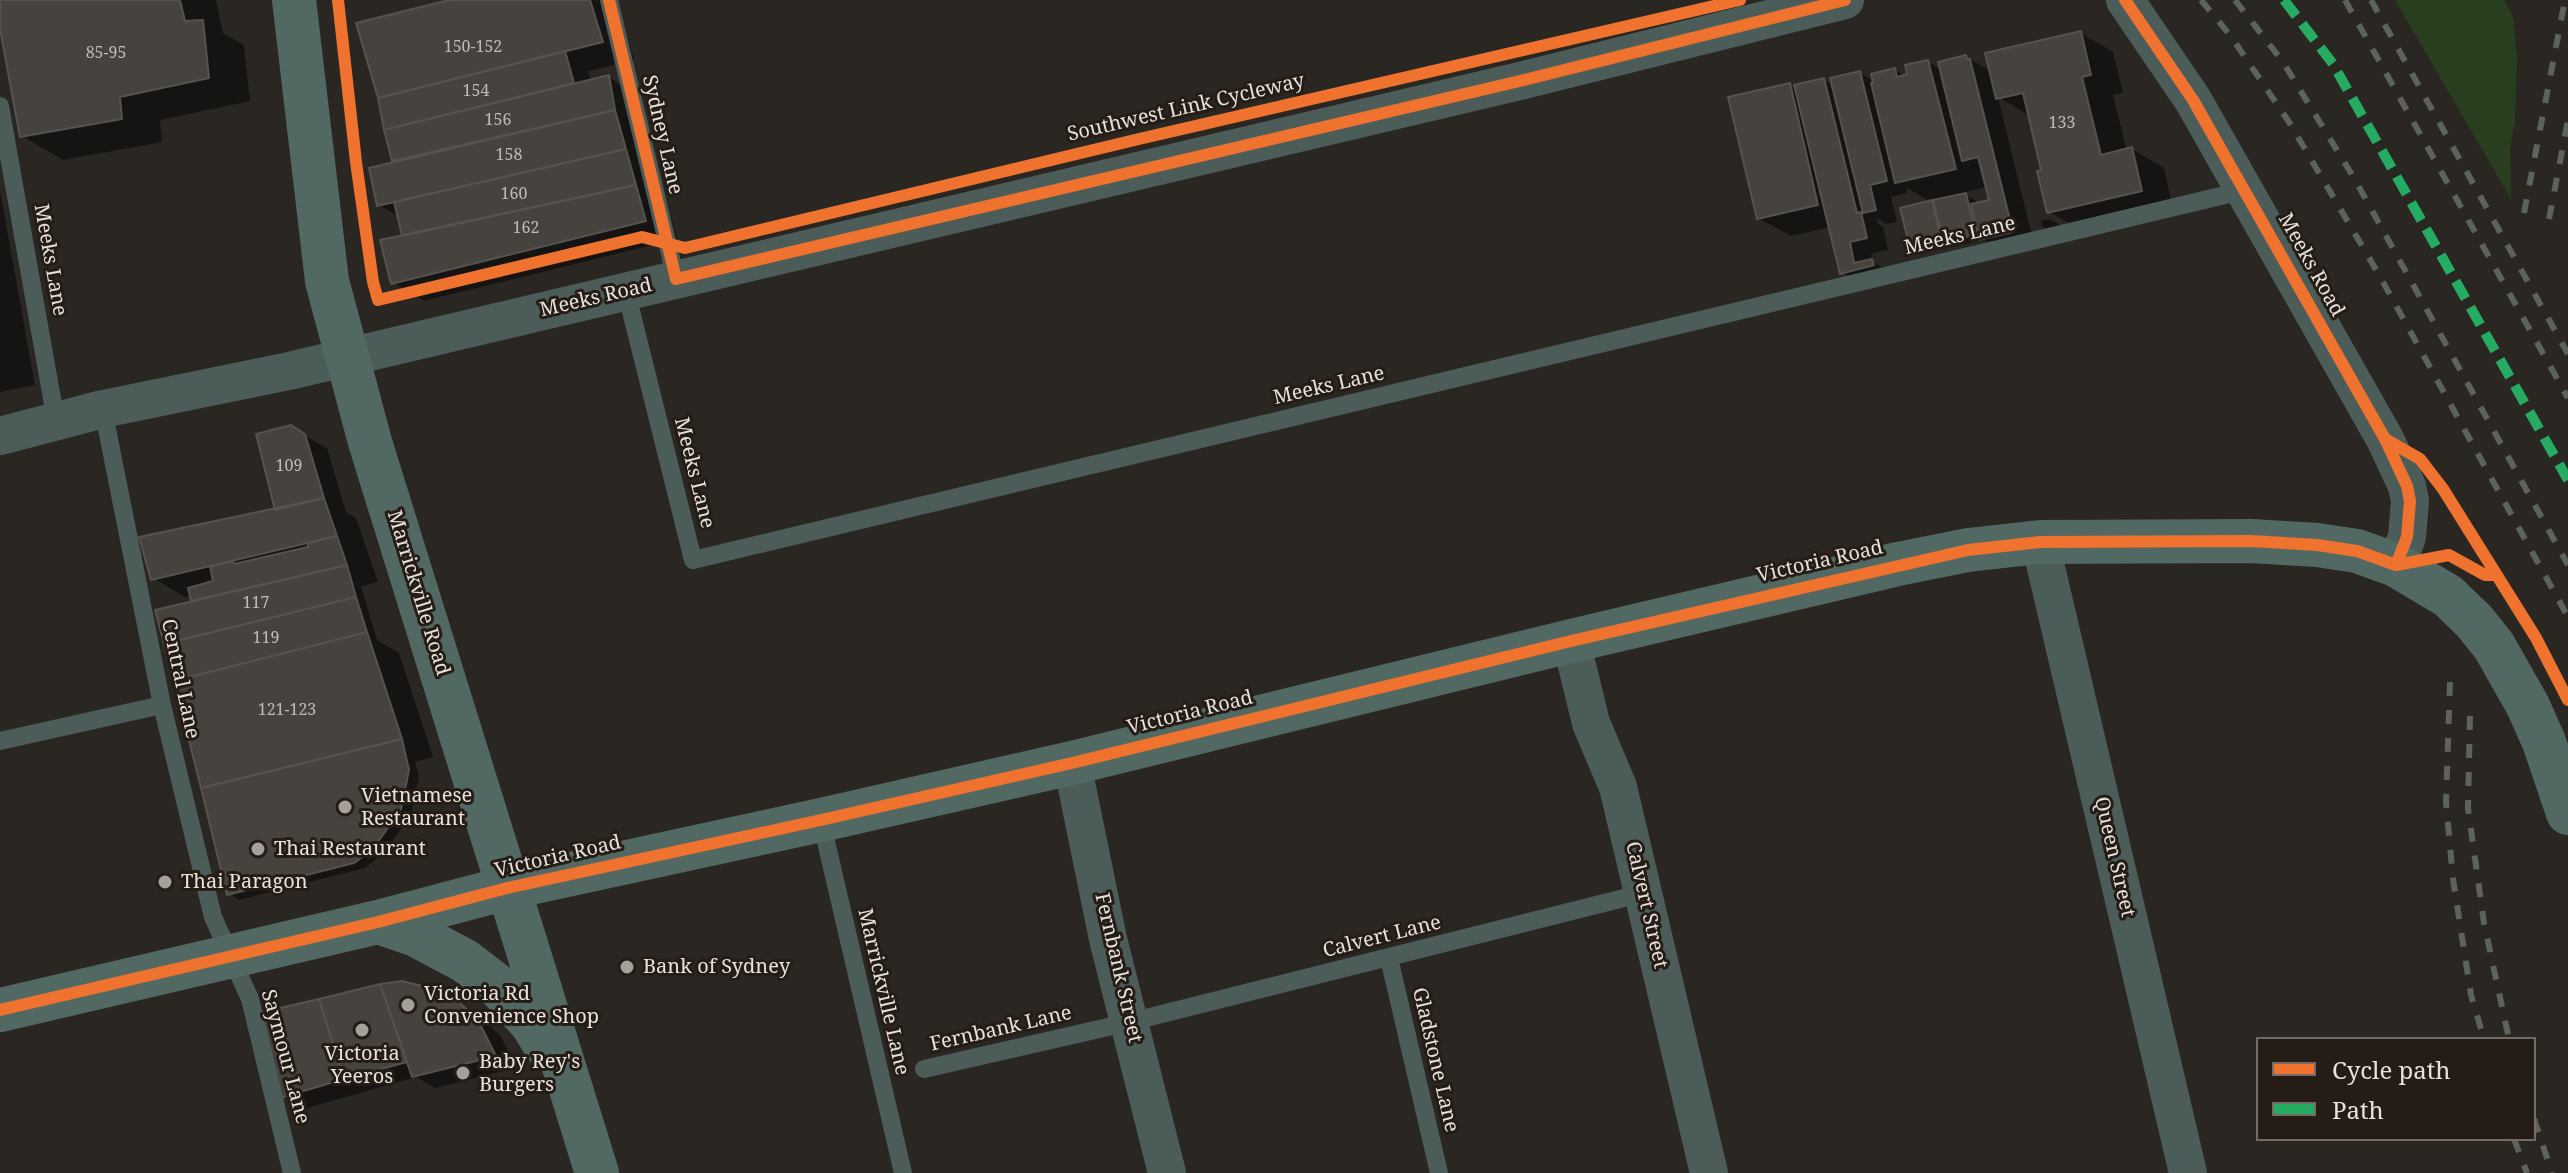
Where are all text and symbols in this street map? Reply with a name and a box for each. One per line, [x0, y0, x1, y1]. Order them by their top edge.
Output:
house number: 150-152 [444, 37, 502, 57]
house number: 85-95 [86, 43, 126, 63]
street label: Southwest Link Cycleway [1065, 69, 1307, 147]
street label: Sydney Lane [637, 73, 687, 197]
house number: 154 [463, 81, 489, 101]
house number: 156 [485, 110, 511, 130]
house number: 133 [2049, 113, 2075, 133]
house number: 158 [496, 145, 522, 165]
house number: 160 [501, 184, 527, 204]
street label: Meeks Lane [28, 202, 72, 318]
street label: Meeks Road [2273, 209, 2349, 321]
street label: Meeks Lane [1902, 212, 2018, 260]
house number: 162 [513, 218, 539, 238]
street label: Meeks Road [538, 273, 654, 323]
street label: Meeks Lane [1271, 362, 1387, 410]
street label: Meeks Lane [669, 415, 719, 531]
house number: 109 [276, 456, 302, 476]
street label: Marrickville Road [381, 508, 455, 678]
street label: Victoria Road [1755, 536, 1885, 588]
house number: 117 [243, 593, 269, 613]
street label: Central Lane [156, 617, 204, 741]
house number: 119 [253, 628, 279, 648]
street label: Victoria Road [1125, 686, 1255, 740]
house number: 121-123 [258, 700, 316, 720]
place label: Vietnamese Restaurant [361, 784, 472, 831]
street label: Queen Street [2088, 794, 2140, 920]
marker: Vietnamese Restaurant [336, 798, 354, 816]
street label: Victoria Road [493, 831, 623, 883]
place label: Thai Restaurant [274, 837, 426, 861]
street label: Calvert Street [1620, 839, 1672, 971]
marker: Thai Restaurant [249, 840, 267, 858]
place label: Thai Paragon [181, 870, 308, 894]
marker: Thai Paragon [156, 873, 174, 891]
street label: Fernbank Street [1089, 891, 1147, 1045]
street label: Marrickville Lane [852, 906, 914, 1078]
street label: Calvert Lane [1320, 911, 1444, 963]
place label: Bank of Sydney [643, 955, 790, 979]
marker: Bank of Sydney [618, 958, 636, 976]
place label: Victoria Rd Convenience Shop [424, 982, 599, 1029]
street label: Gladstone Lane [1407, 985, 1463, 1135]
street label: Saymour Lane [256, 987, 314, 1127]
marker: Victoria Rd Convenience Shop [399, 996, 417, 1014]
street label: Fernbank Lane [928, 1001, 1074, 1057]
marker: Victoria Yeeros [353, 1021, 371, 1039]
legend [2256, 1037, 2536, 1141]
place label: Victoria Yeeros [324, 1042, 400, 1089]
place label: Baby Rey's Burgers [479, 1050, 580, 1097]
text: Cycle path [2332, 1053, 2451, 1086]
marker: Baby Rey's Burgers [454, 1064, 472, 1082]
text: Path [2332, 1093, 2384, 1126]

